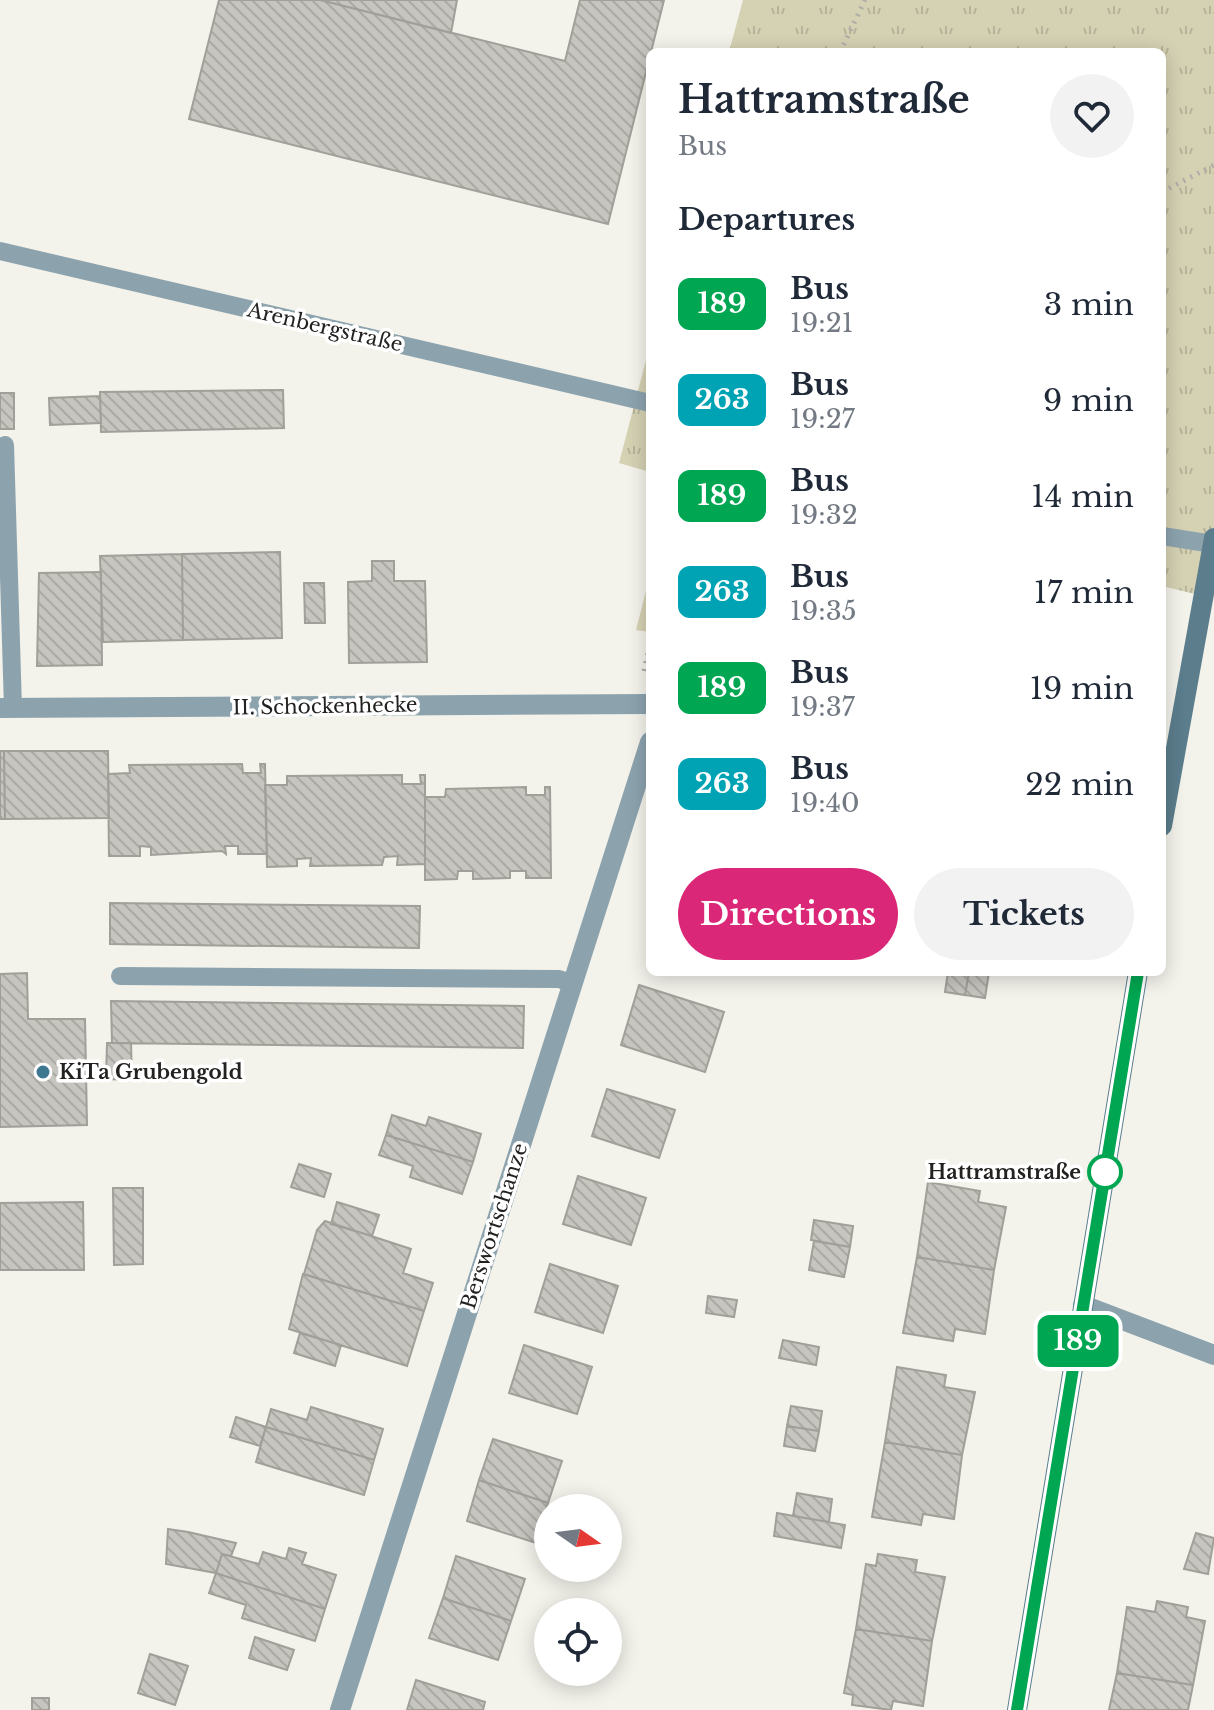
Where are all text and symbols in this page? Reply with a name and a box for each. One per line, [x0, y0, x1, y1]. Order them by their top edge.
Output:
button: heart [1050, 74, 1134, 158]
text: Hattramstraße [678, 76, 970, 123]
text: Bus [678, 130, 727, 162]
text: Departures [678, 201, 855, 238]
text: Bus [790, 270, 849, 307]
text: 189 [698, 286, 746, 321]
text: 3 min [1044, 286, 1134, 323]
street label: Arenbergstraße [244, 297, 405, 357]
text: 19:21 [790, 307, 853, 339]
text: Bus [790, 366, 849, 403]
text: 263 [695, 382, 749, 417]
text: 9 min [1043, 382, 1134, 419]
text: 19:27 [790, 403, 855, 435]
text: Bus [790, 462, 849, 499]
text: 189 [698, 478, 746, 513]
text: 14 min [1031, 478, 1134, 515]
text: 19:32 [790, 499, 858, 531]
text: Bus [790, 558, 849, 595]
text: 263 [695, 574, 749, 609]
text: 17 min [1034, 574, 1134, 611]
text: 19:35 [790, 595, 857, 627]
text: Bus [790, 654, 849, 691]
text: 189 [698, 670, 746, 705]
text: 19 min [1030, 670, 1134, 707]
text: 19:37 [790, 691, 855, 723]
street label: II. Schockenhecke [232, 692, 418, 720]
text: Bus [790, 750, 849, 787]
text: 263 [695, 766, 749, 801]
text: 22 min [1025, 766, 1134, 803]
text: 19:40 [790, 787, 860, 819]
button: Directions [678, 868, 898, 960]
button: Tickets [914, 868, 1134, 960]
place label: KiTa Grubengold [59, 1060, 243, 1084]
marker: KiTa Grubengold [34, 1063, 52, 1081]
street label: Berswortschanze [456, 1140, 532, 1312]
marker: Hattramstraße [1088, 1155, 1122, 1189]
place label: Hattramstraße [927, 1160, 1081, 1184]
line badge: 189 [1032, 1315, 1124, 1367]
text: 189 [1054, 1323, 1102, 1358]
north arrow [534, 1494, 622, 1582]
map controls [534, 1494, 622, 1686]
button: locate [534, 1598, 622, 1686]

